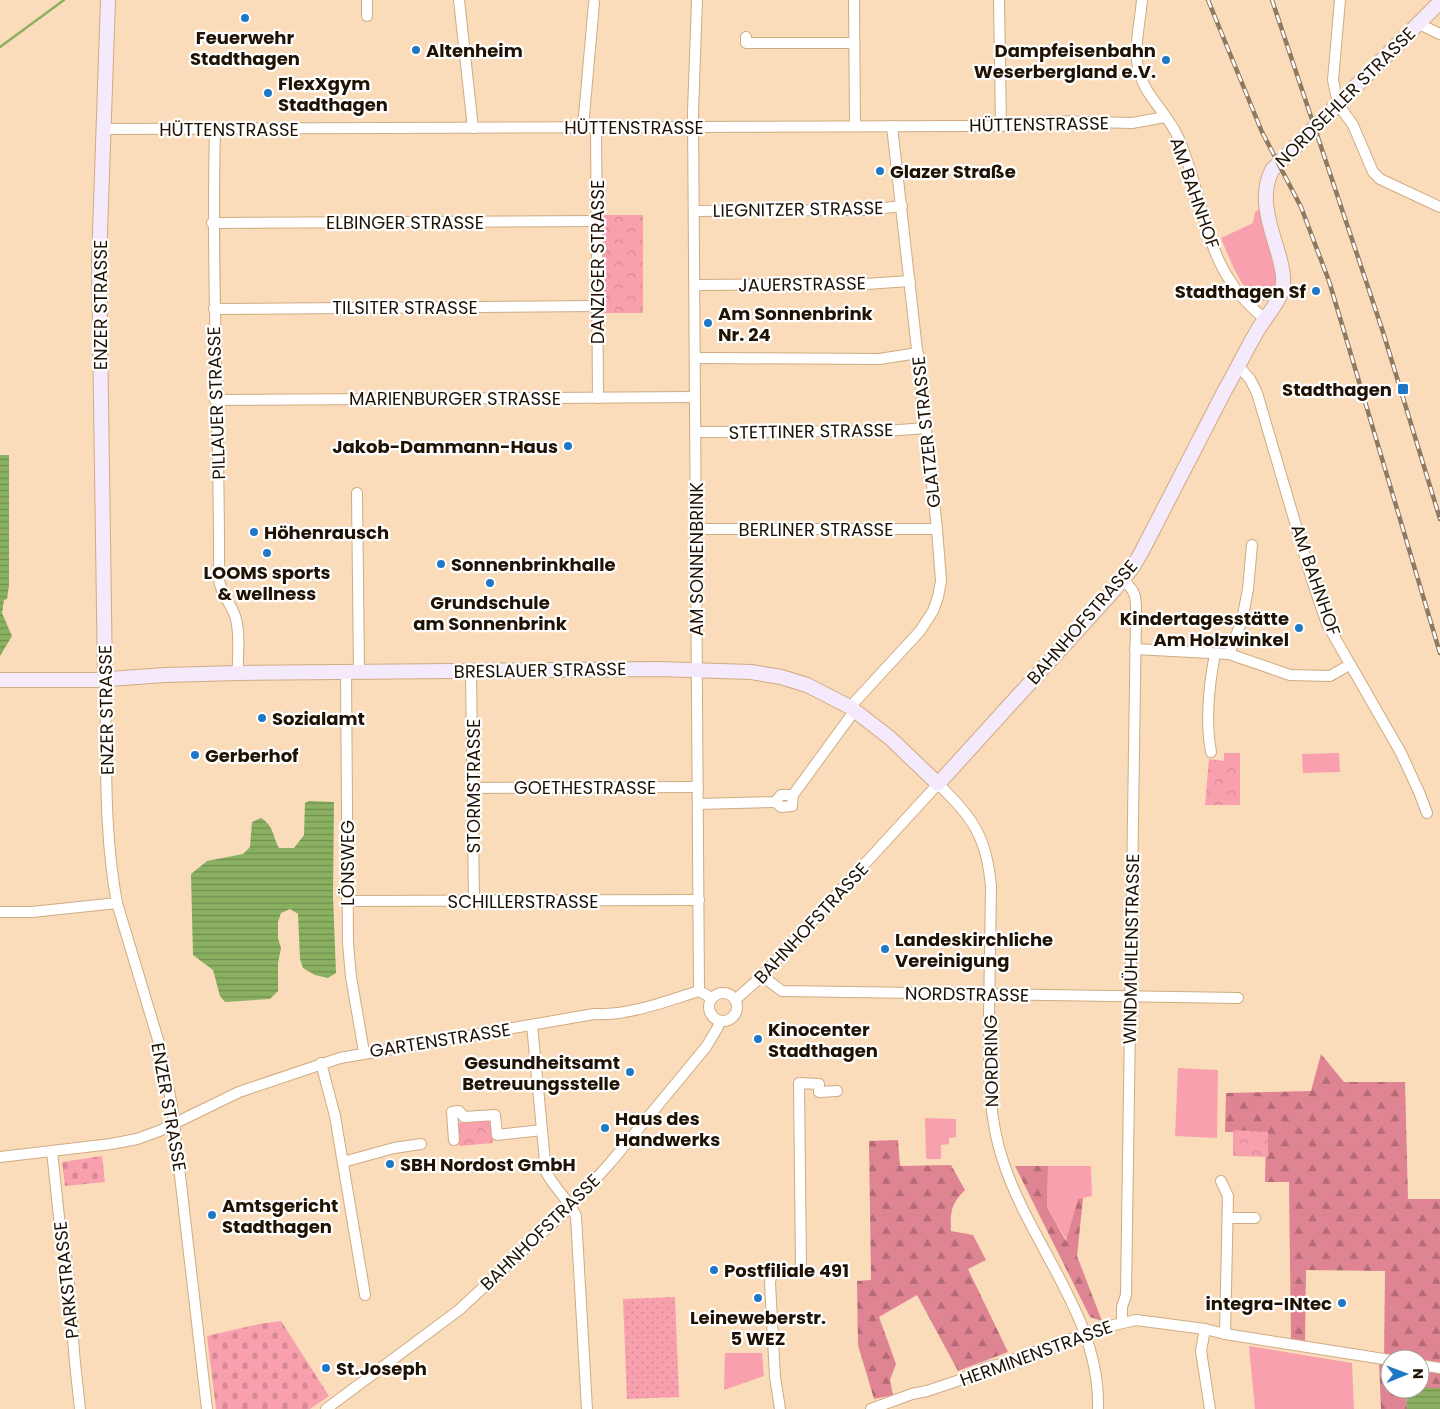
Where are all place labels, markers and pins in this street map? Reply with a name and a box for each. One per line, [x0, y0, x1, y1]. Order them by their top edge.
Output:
marker: Feuerwehr Stadthagen [239, 12, 251, 24]
place label: Feuerwehr Stadthagen [190, 25, 300, 71]
place label: Altenheim [426, 38, 523, 63]
place label: Dampfeisenbahn Weserbergland e.V. [974, 38, 1156, 84]
marker: Altenheim [410, 44, 422, 56]
marker: Dampfeisenbahn Weserbergland e.V. [1160, 54, 1172, 66]
place label: FlexXgym Stadthagen [278, 71, 388, 117]
marker: FlexXgym Stadthagen [262, 87, 274, 99]
place label: Glazer Straße [890, 159, 1016, 184]
marker: Glazer Straße [874, 165, 886, 177]
place label: Stadthagen Sf [1175, 279, 1307, 304]
marker: Stadthagen Sf [1310, 285, 1322, 297]
place label: Am Sonnenbrink Nr. 24 [718, 301, 874, 347]
marker: Am Sonnenbrink Nr. 24 [702, 317, 714, 329]
place label: Stadthagen [1282, 377, 1392, 402]
marker: Stadthagen [1396, 382, 1410, 396]
place label: Jakob-Dammann-Haus [332, 434, 558, 459]
marker: Jakob-Dammann-Haus [562, 440, 574, 452]
place label: Höhenrausch [264, 520, 389, 545]
marker: Höhenrausch [248, 526, 260, 538]
marker: LOOMS sports & wellness [261, 547, 273, 559]
place label: Sonnenbrinkhalle [451, 552, 616, 577]
marker: Sonnenbrinkhalle [435, 558, 447, 570]
place label: LOOMS sports & wellness [203, 560, 331, 606]
marker: Grundschule am Sonnenbrink [484, 577, 496, 589]
place label: Grundschule am Sonnenbrink [413, 590, 568, 636]
place label: Kindertagesstätte Am Holzwinkel [1120, 606, 1289, 652]
marker: Kindertagesstätte Am Holzwinkel [1293, 622, 1305, 634]
place label: Sozialamt [272, 706, 365, 731]
marker: Sozialamt [256, 712, 268, 724]
place label: Gerberhof [205, 743, 299, 768]
marker: Gerberhof [189, 749, 201, 761]
place label: Landeskirchliche Vereinigung [895, 927, 1053, 973]
marker: Landeskirchliche Vereinigung [879, 943, 891, 955]
place label: Kinocenter Stadthagen [768, 1017, 878, 1063]
marker: Kinocenter Stadthagen [752, 1033, 764, 1045]
place label: Gesundheitsamt Betreuungsstelle [462, 1050, 620, 1096]
marker: Gesundheitsamt Betreuungsstelle [624, 1066, 636, 1078]
place label: Haus des Handwerks [615, 1106, 720, 1152]
marker: Haus des Handwerks [599, 1122, 611, 1134]
place label: SBH Nordost GmbH [400, 1152, 576, 1177]
marker: SBH Nordost GmbH [384, 1158, 396, 1170]
place label: Amtsgericht Stadthagen [222, 1193, 338, 1239]
marker: Amtsgericht Stadthagen [206, 1209, 218, 1221]
place label: Postfiliale 491 [724, 1258, 849, 1283]
marker: Postfiliale 491 [708, 1264, 720, 1276]
place label: integra-INtec [1205, 1291, 1332, 1316]
marker: Leineweberstr. 5 WEZ [752, 1292, 764, 1304]
marker: integra-INtec [1336, 1297, 1348, 1309]
place label: Leineweberstr. 5 WEZ [690, 1305, 826, 1351]
place label: St.Joseph [336, 1356, 427, 1381]
marker: St.Joseph [320, 1362, 332, 1374]

